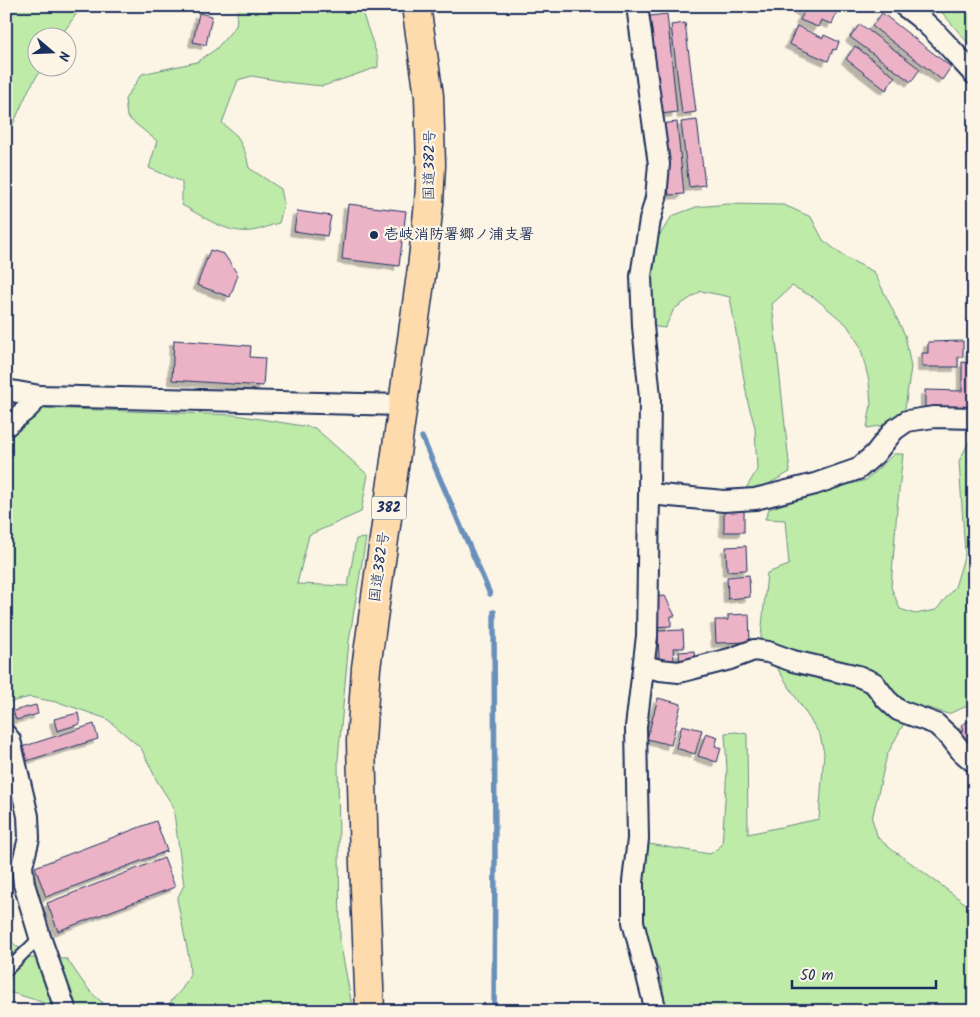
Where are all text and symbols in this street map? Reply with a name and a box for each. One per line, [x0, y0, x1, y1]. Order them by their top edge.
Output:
north arrow [28, 28, 78, 78]
text: N [51, 48, 75, 64]
street label: 国道382号 [417, 129, 443, 201]
place label: 壱岐消防署郷ノ浦支署 [384, 223, 534, 247]
marker: 壱岐消防署郷ノ浦支署 [368, 229, 380, 241]
road number: 382 [372, 496, 406, 520]
street label: 国道382号 [363, 530, 397, 604]
scale bar [792, 957, 936, 989]
text: 50 m [800, 964, 834, 988]

